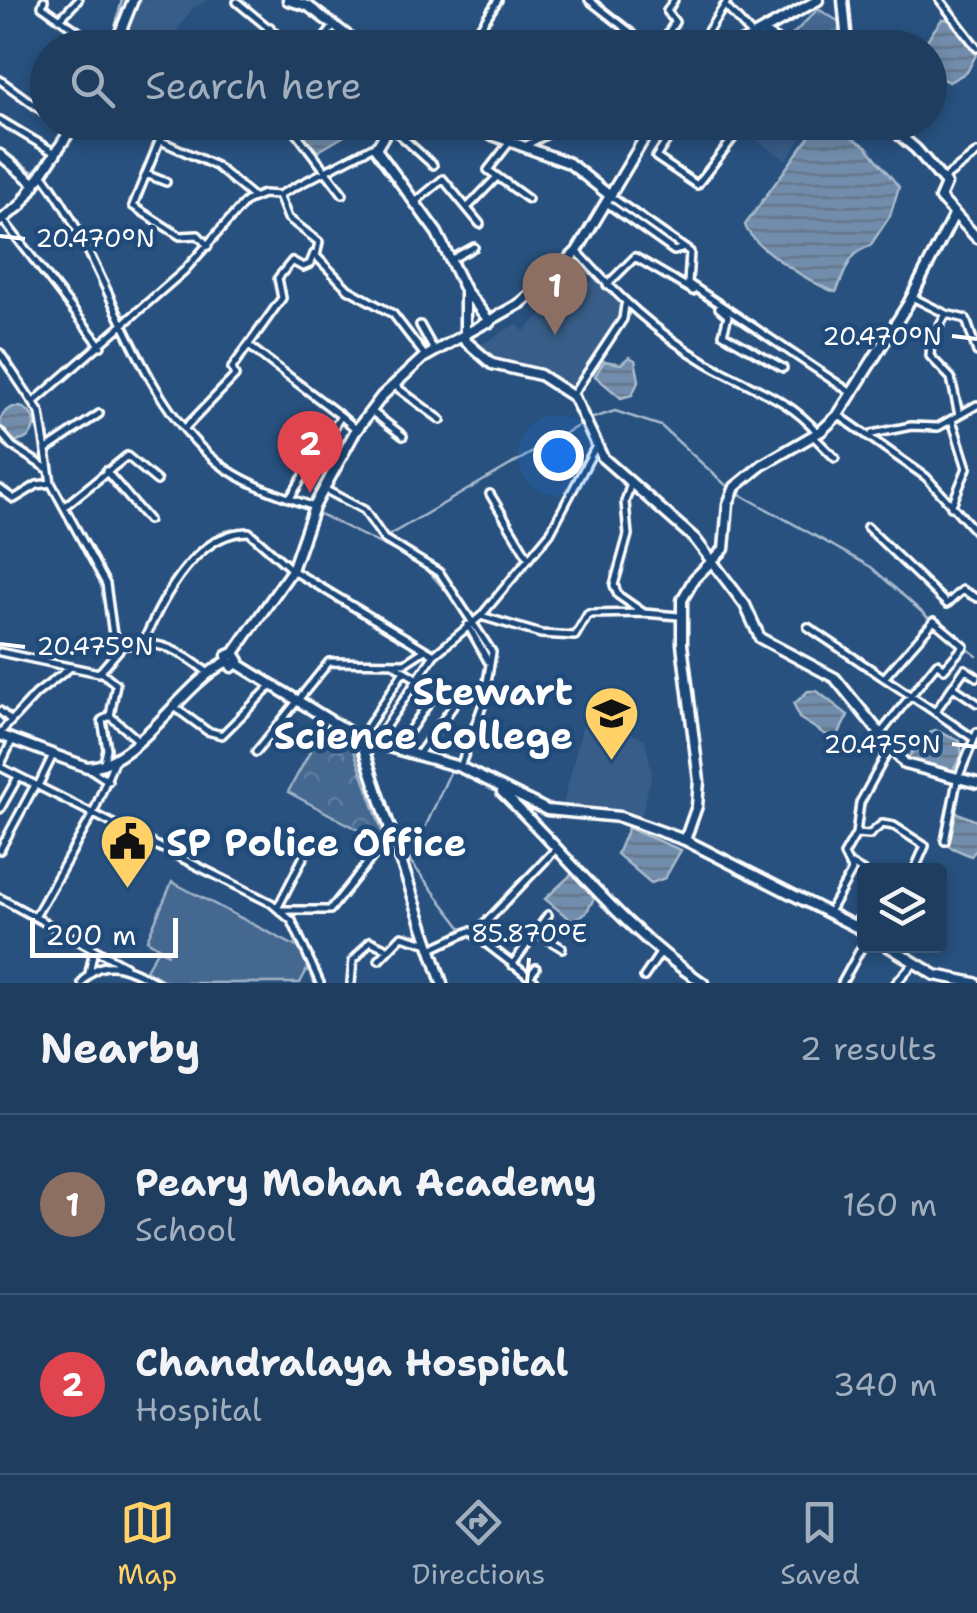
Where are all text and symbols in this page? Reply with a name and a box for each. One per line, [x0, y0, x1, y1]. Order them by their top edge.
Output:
search box [30, 30, 947, 140]
icon: search [65, 58, 120, 113]
text: Search here [145, 60, 362, 111]
text: 20.470°N [35, 221, 155, 255]
pin: 1 [522, 252, 588, 335]
text: 20.470°N [822, 319, 942, 353]
pin: 2 [278, 410, 342, 493]
your location [533, 430, 584, 481]
text: 20.475°N [37, 629, 153, 663]
place label: Stewart Science College [274, 666, 573, 761]
school or university icon: Stewart Science College [582, 683, 642, 762]
text: 20.475°N [824, 727, 940, 761]
public building icon: SP Police Office [97, 812, 157, 891]
place label: SP Police Office [166, 817, 467, 868]
map controls [857, 863, 947, 953]
button: layers [857, 863, 947, 953]
scale bar [30, 913, 178, 958]
text: 200 m [45, 916, 136, 954]
text: 85.870°E [471, 916, 587, 950]
text: Nearby [40, 1020, 200, 1076]
text: 2 results [800, 1027, 937, 1070]
text: Peary Mohan Academy [135, 1157, 597, 1208]
text: 1 [65, 1183, 80, 1226]
text: 160 m [842, 1183, 937, 1226]
text: School [135, 1208, 236, 1251]
text: Chandralaya Hospital [135, 1337, 568, 1388]
text: 2 [61, 1363, 84, 1406]
text: 340 m [833, 1363, 937, 1406]
text: Hospital [135, 1388, 262, 1431]
tab: Map [117, 1495, 177, 1593]
tab: Directions [412, 1495, 545, 1593]
tab: Saved [780, 1495, 860, 1593]

